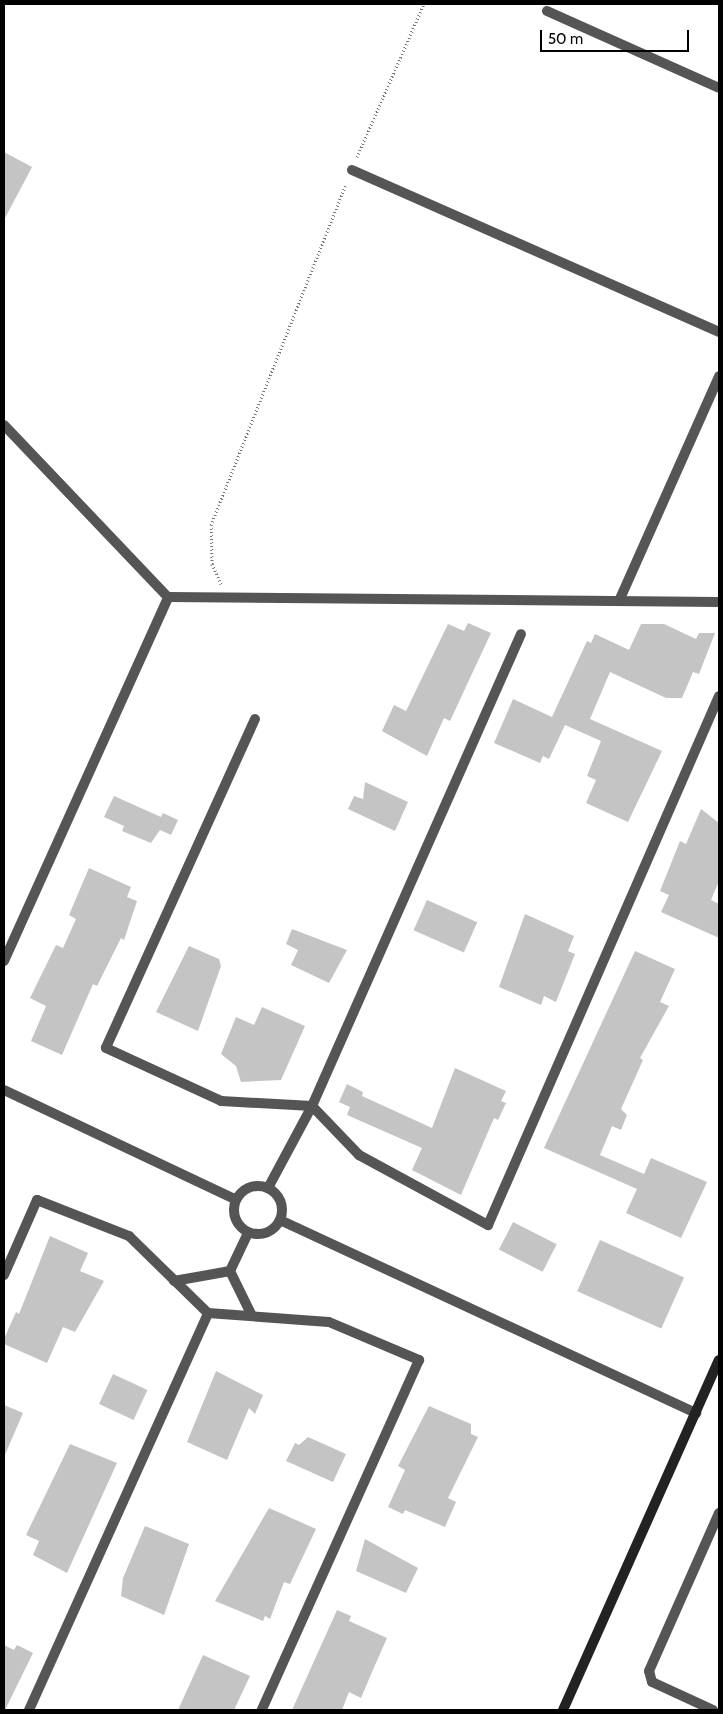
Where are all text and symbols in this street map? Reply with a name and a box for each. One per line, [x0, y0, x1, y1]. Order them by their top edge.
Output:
scale bar [543, 20, 692, 52]
text: 50 m [548, 30, 583, 48]

